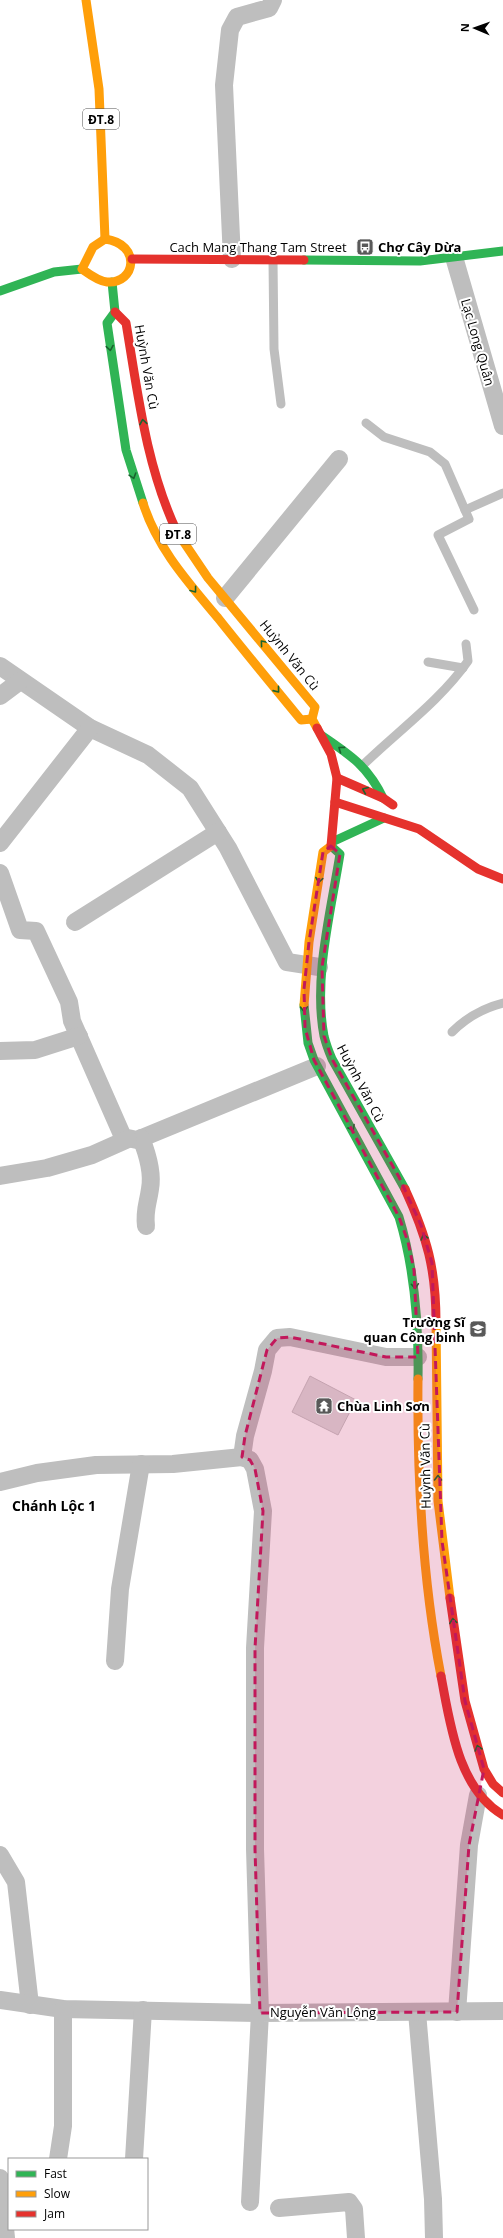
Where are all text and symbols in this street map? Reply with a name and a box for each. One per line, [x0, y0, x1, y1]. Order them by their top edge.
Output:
north arrow [455, 8, 495, 48]
text: N [457, 23, 472, 32]
road number: ĐT.8 [83, 109, 119, 129]
bus stop icon: Chợ Cây Dừa [355, 237, 375, 257]
street label: Cach Mang Thang Tam Street [169, 238, 347, 256]
place label: Chợ Cây Dừa [378, 238, 461, 256]
street label: Lạc Long Quân [457, 296, 499, 388]
street label: Huỳnh Văn Cù [131, 323, 163, 411]
one-way arrow [105, 345, 114, 351]
one-way arrow [139, 419, 148, 425]
one-way arrow [128, 472, 137, 479]
road number: ĐT.8 [160, 524, 196, 544]
one-way arrow [189, 585, 196, 592]
street label: Huỳnh Văn Cù [256, 616, 324, 694]
one-way arrow [260, 640, 268, 648]
one-way arrow [273, 685, 280, 692]
one-way arrow [338, 747, 345, 754]
one-way arrow [362, 787, 369, 795]
one-way arrow [315, 877, 323, 884]
one-way arrow [300, 1006, 308, 1012]
street label: Huỳnh Văn Cù [333, 1041, 389, 1125]
one-way arrow [347, 1124, 354, 1132]
one-way arrow [421, 1234, 429, 1240]
one-way arrow [411, 1283, 420, 1289]
place label: Trường Sĩ quan Công binh [364, 1313, 466, 1346]
school or university icon: Trường Sĩ quan Công binh [468, 1319, 488, 1339]
temple icon: Chùa Linh Sơn [314, 1396, 334, 1416]
place label: Chùa Linh Sơn [337, 1397, 430, 1415]
street label: Huỳnh Văn Cù [415, 1423, 435, 1509]
one-way arrow [434, 1475, 442, 1481]
district label: Chánh Lộc 1 [12, 1496, 96, 1515]
one-way arrow [449, 1618, 458, 1624]
one-way arrow [474, 1745, 483, 1752]
street label: Nguyễn Văn Lộng [270, 2003, 376, 2021]
legend [8, 2158, 148, 2230]
text: Fast [44, 2165, 67, 2182]
text: Slow [44, 2185, 71, 2202]
text: Jam [43, 2205, 65, 2222]

